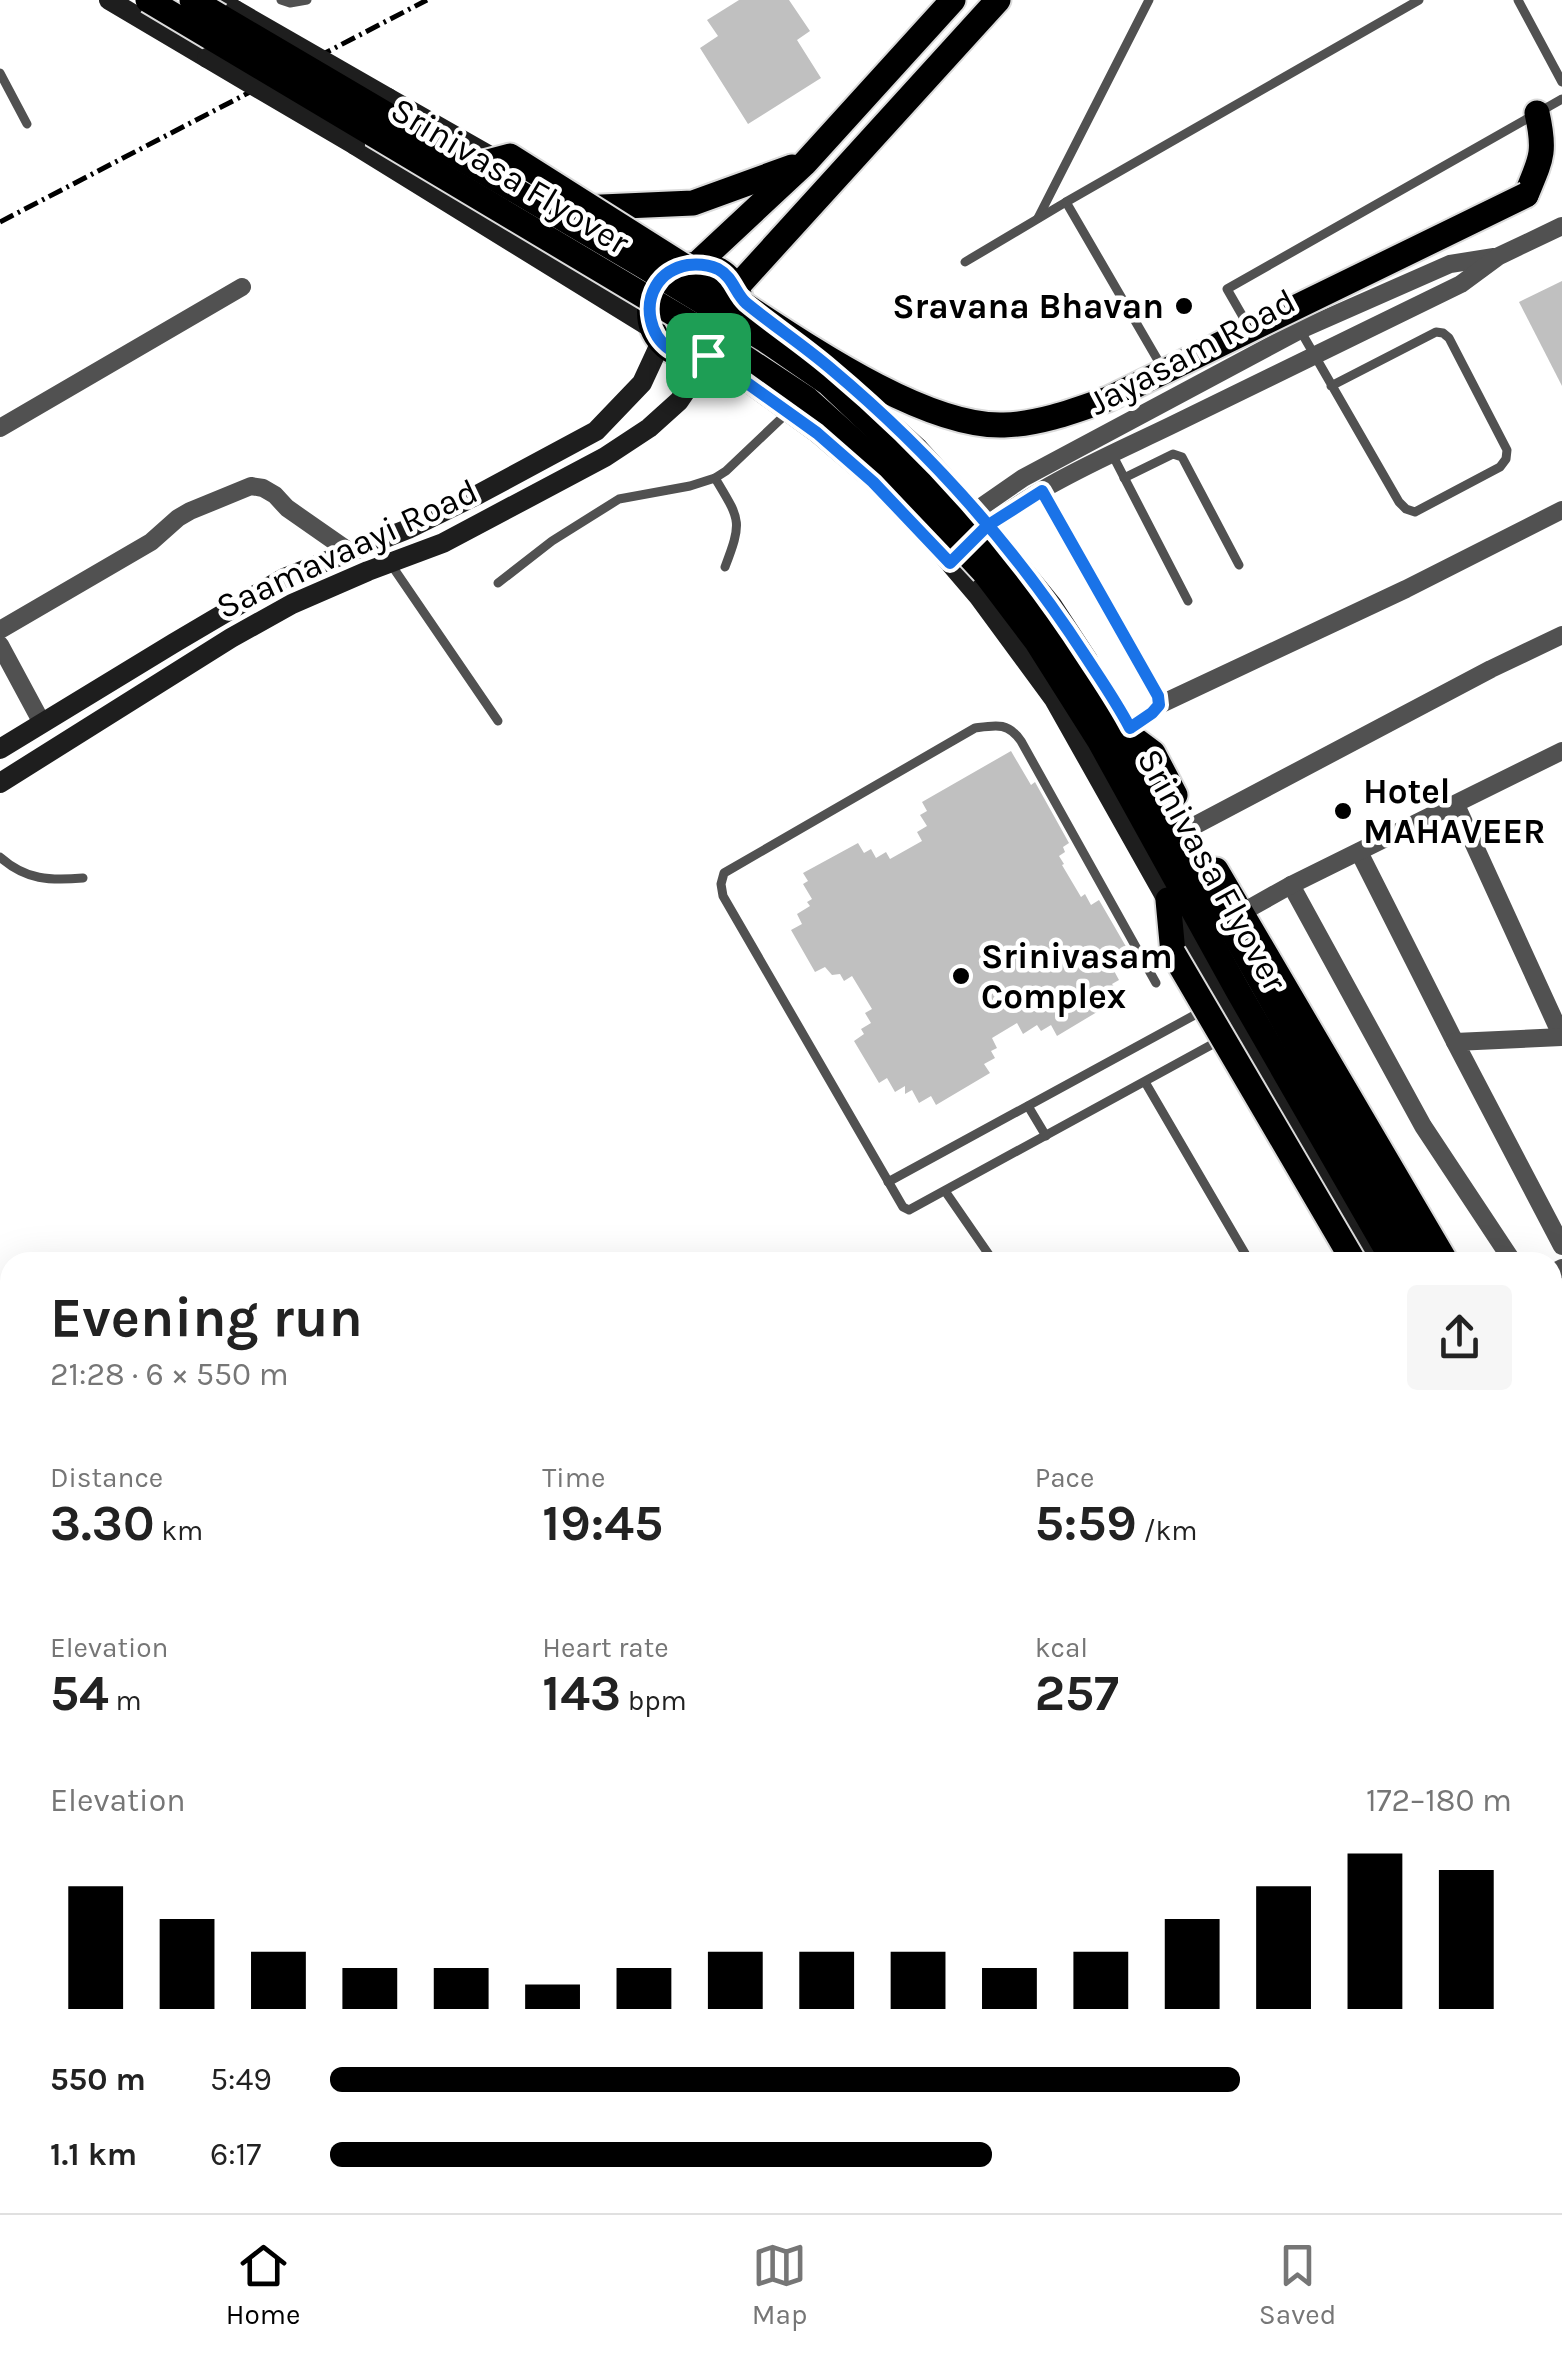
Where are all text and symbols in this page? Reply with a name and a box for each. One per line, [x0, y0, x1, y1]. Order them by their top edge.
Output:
street label: Srinivasa Flyover [384, 89, 637, 263]
street label: Jayasam Road [1082, 280, 1302, 424]
place label: Sravana Bhavan [892, 286, 1164, 327]
marker: Sravana Bhavan [1173, 295, 1195, 317]
pin [666, 313, 751, 398]
icon: arrive [681, 328, 736, 383]
street label: Saamavaayi Road [210, 471, 484, 627]
street label: Srinivasa Flyover [1129, 742, 1296, 998]
place label: Hotel MAHAVEER [1363, 771, 1546, 852]
marker: Hotel MAHAVEER [1332, 800, 1354, 822]
place label: Srinivasam Complex [981, 936, 1173, 1017]
marker: Srinivasam Complex [950, 965, 972, 987]
button: share [1407, 1285, 1512, 1390]
text: Evening run [50, 1286, 363, 1350]
text: 21:28 · 6 × 550 m [50, 1356, 289, 1393]
text: Distance [50, 1461, 163, 1494]
text: Time [542, 1461, 605, 1494]
text: Pace [1035, 1461, 1094, 1494]
text: 3.30 [50, 1494, 155, 1553]
text: 19:45 [542, 1494, 663, 1553]
text: 5:59 [1035, 1494, 1137, 1553]
text: km [155, 1514, 203, 1547]
text: /km [1137, 1514, 1198, 1547]
text: Elevation [50, 1631, 169, 1664]
text: Heart rate [542, 1631, 669, 1664]
text: kcal [1035, 1631, 1088, 1664]
text: 54 [50, 1664, 109, 1723]
text: 143 [542, 1664, 621, 1723]
text: 257 [1035, 1664, 1119, 1723]
text: m [109, 1684, 142, 1717]
text: bpm [621, 1684, 687, 1717]
text: Elevation [50, 1782, 185, 1819]
text: 172–180 m [1366, 1782, 1512, 1819]
text: 550 m [50, 2061, 146, 2098]
text: 5:49 [210, 2061, 272, 2098]
text: 1.1 km [50, 2136, 137, 2173]
text: 6:17 [210, 2136, 261, 2173]
tab: Home [226, 2238, 300, 2331]
tab: Map [752, 2238, 807, 2331]
tab: Saved [1259, 2238, 1336, 2331]

